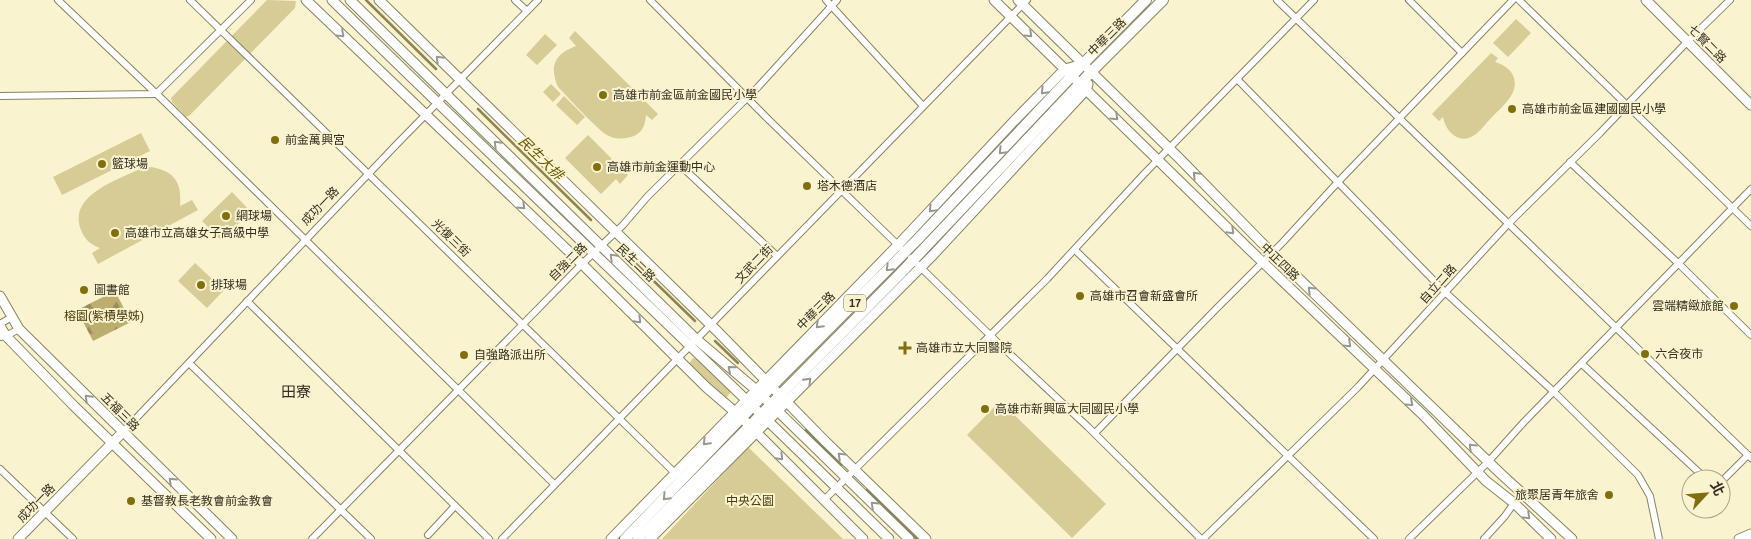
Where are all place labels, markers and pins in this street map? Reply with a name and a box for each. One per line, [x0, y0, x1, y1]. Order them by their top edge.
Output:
place label: 高雄市前金區前金國民小學 [613, 88, 757, 102]
marker: 高雄市前金區前金國民小學 [597, 89, 609, 101]
place label: 高雄市前金區建國國民小學 [1522, 102, 1666, 116]
marker: 高雄市前金區建國國民小學 [1506, 103, 1518, 115]
place label: 前金萬興宮 [285, 133, 345, 147]
marker: 前金萬興宮 [269, 134, 281, 146]
place label: 籃球場 [112, 157, 148, 171]
marker: 籃球場 [96, 158, 108, 170]
place label: 高雄市前金運動中心 [607, 160, 715, 174]
marker: 高雄市前金運動中心 [591, 161, 603, 173]
place label: 塔木德酒店 [817, 179, 877, 193]
marker: 塔木德酒店 [801, 180, 813, 192]
place label: 網球場 [236, 209, 272, 223]
marker: 網球場 [220, 210, 232, 222]
place label: 高雄市立高雄女子高級中學 [125, 226, 269, 240]
marker: 高雄市立高雄女子高級中學 [109, 227, 121, 239]
place label: 排球場 [211, 278, 247, 292]
marker: 排球場 [195, 279, 207, 291]
place label: 圖書館 [94, 283, 130, 297]
marker: 圖書館 [78, 284, 90, 296]
place label: 高雄市召會新盛會所 [1090, 289, 1198, 303]
marker: 高雄市召會新盛會所 [1074, 290, 1086, 302]
place label: 雲端精緻旅館 [1652, 299, 1724, 313]
marker: 雲端精緻旅館 [1728, 300, 1740, 312]
marker: 高雄市立大同醫院 [898, 341, 912, 355]
place label: 高雄市立大同醫院 [916, 341, 1012, 355]
place label: 六合夜市 [1655, 347, 1703, 361]
place label: 自強路派出所 [474, 348, 546, 362]
marker: 六合夜市 [1639, 348, 1651, 360]
marker: 自強路派出所 [458, 349, 470, 361]
place label: 高雄市新興區大同國民小學 [995, 402, 1139, 416]
marker: 高雄市新興區大同國民小學 [979, 403, 991, 415]
place label: 旅聚居青年旅舍 [1515, 488, 1599, 502]
marker: 旅聚居青年旅舍 [1603, 489, 1615, 501]
place label: 基督教長老教會前金教會 [141, 494, 273, 508]
marker: 基督教長老教會前金教會 [125, 495, 137, 507]

